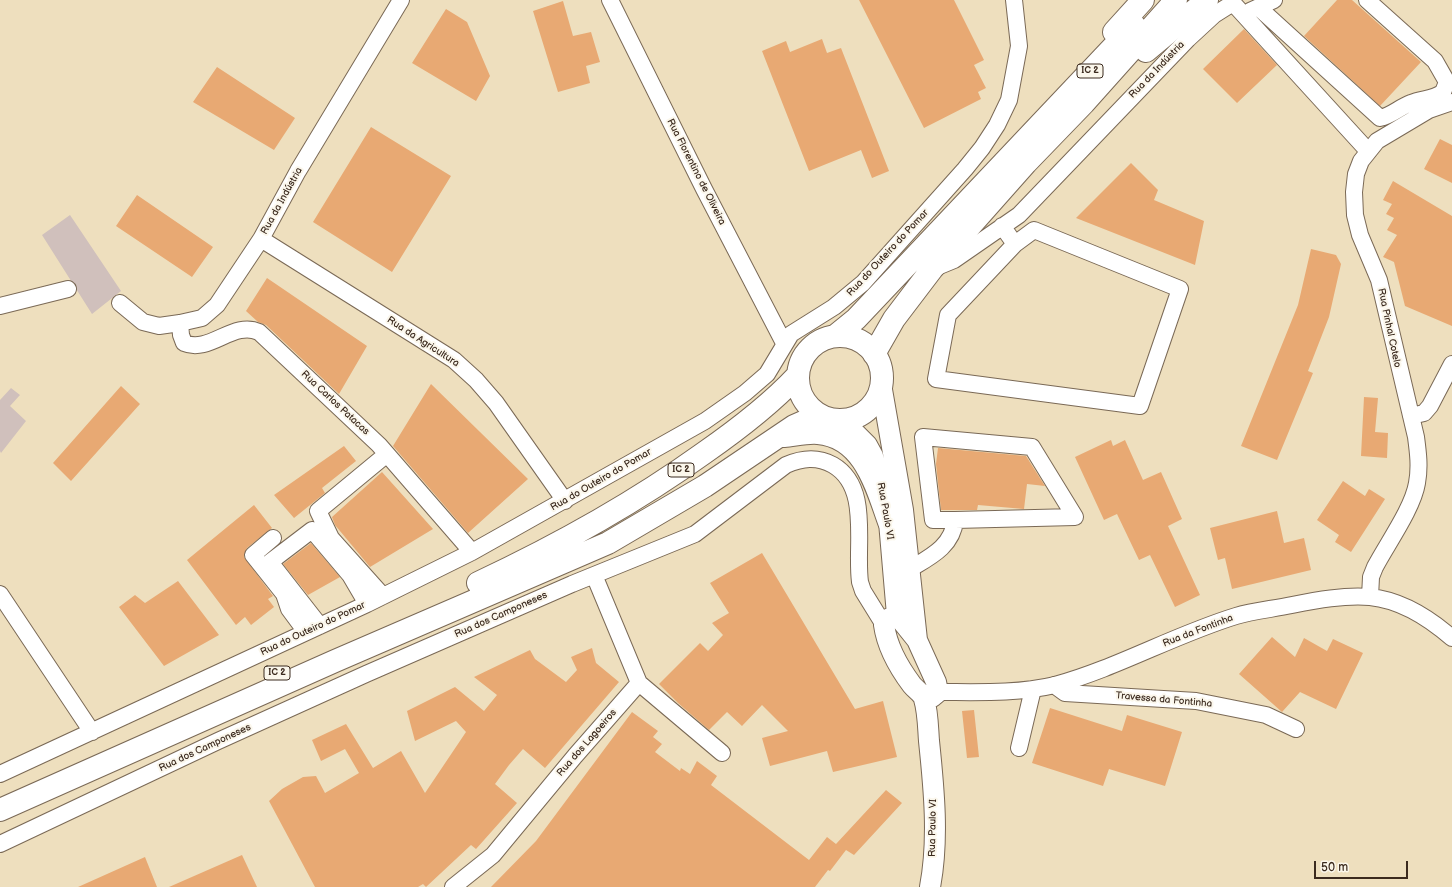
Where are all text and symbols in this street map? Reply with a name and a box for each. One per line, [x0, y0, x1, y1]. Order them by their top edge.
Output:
street label: Rua da Indústria [1127, 39, 1187, 101]
road number: IC 2 [1077, 64, 1103, 78]
street label: Rua Florentino de Oliveira [664, 117, 728, 227]
street label: Rua da Indústria [259, 165, 305, 237]
street label: Rua do Outeiro do Pomar [845, 207, 931, 299]
street label: Rua Pinhal Cotelo [1375, 287, 1403, 369]
street label: Rua da Agricultura [385, 314, 461, 370]
street label: Rua Carlos Patacas [298, 368, 372, 438]
street label: Rua do Outeiro do Pomar [548, 446, 654, 514]
road number: IC 2 [668, 463, 694, 477]
street label: Rua Paulo VI [874, 481, 896, 541]
street label: Rua dos Camponeses [453, 589, 549, 641]
street label: Rua do Outeiro do Pomar [259, 599, 367, 659]
street label: Rua da Fontinha [1161, 612, 1235, 650]
road number: IC 2 [264, 666, 290, 680]
street label: Travessa da Fontinha [1115, 690, 1213, 710]
street label: Rua dos Lagoeiros [555, 707, 619, 779]
street label: Rua dos Camponeses [157, 721, 253, 775]
street label: Rua Paulo VI [926, 799, 940, 857]
scale bar [1316, 853, 1410, 879]
text: 50 m [1321, 860, 1348, 875]

